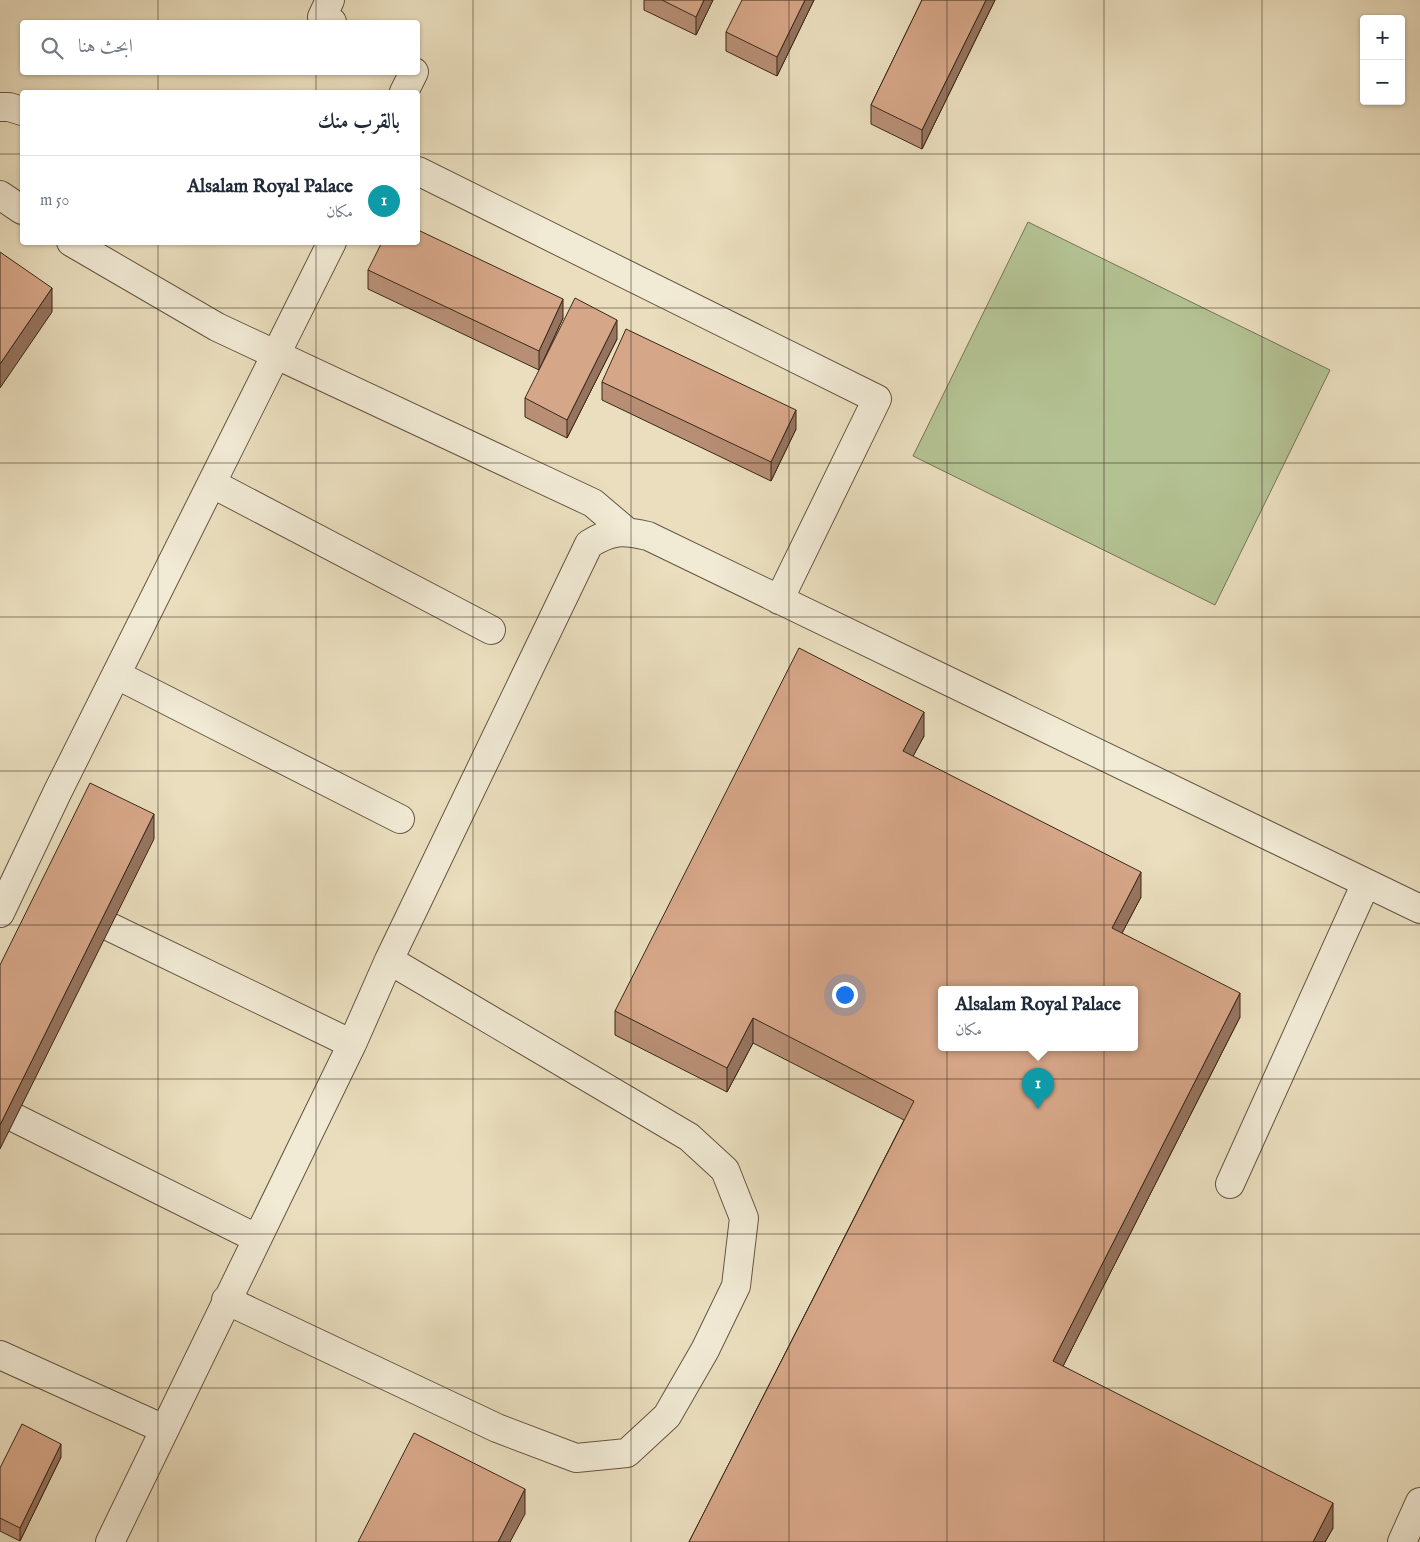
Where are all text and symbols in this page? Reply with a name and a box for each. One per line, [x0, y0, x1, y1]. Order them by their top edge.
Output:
map controls [1360, 15, 1405, 105]
button: + [1360, 15, 1405, 60]
search box [20, 20, 420, 75]
icon: search [38, 34, 66, 62]
text: ابحث هنا [78, 35, 133, 59]
button: − [1360, 60, 1405, 105]
text: بالقرب منك [318, 109, 400, 136]
text: Alsalam Royal Palace [187, 175, 353, 199]
text: 50 m [40, 191, 69, 211]
text: 1 [381, 191, 387, 211]
text: مكان [326, 203, 353, 223]
your location [832, 982, 858, 1008]
popup [938, 986, 1138, 1051]
text: Alsalam Royal Palace [955, 993, 1121, 1017]
text: مكان [955, 1021, 982, 1041]
pin: 1 [1022, 1068, 1054, 1109]

